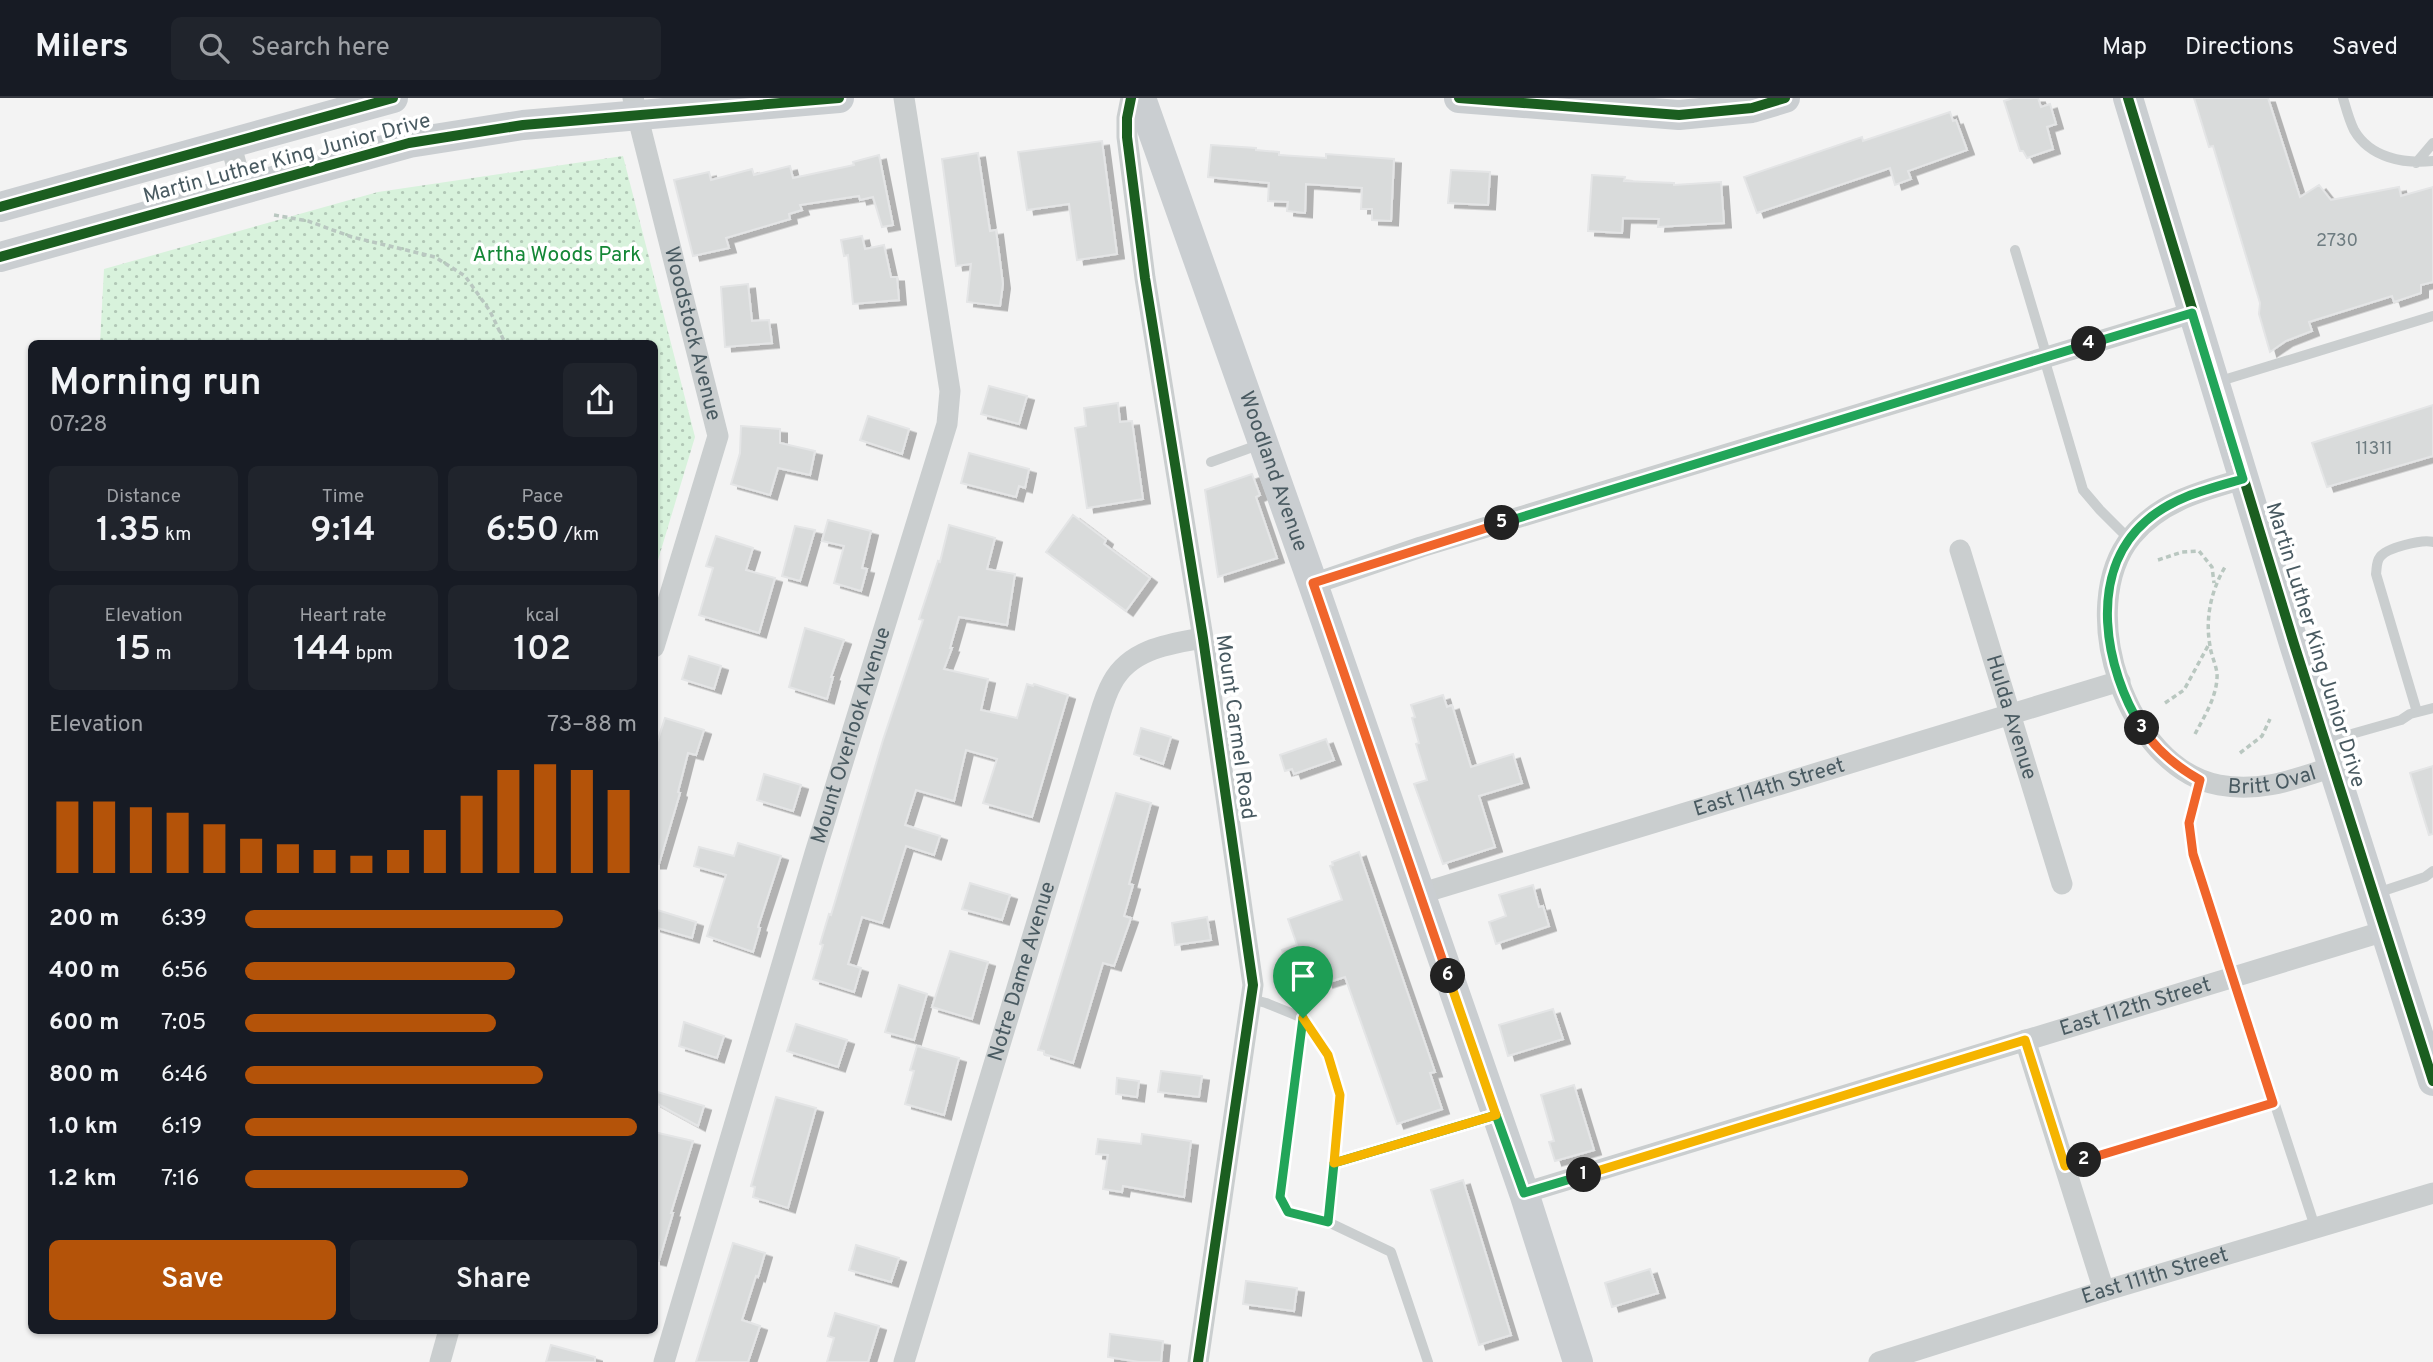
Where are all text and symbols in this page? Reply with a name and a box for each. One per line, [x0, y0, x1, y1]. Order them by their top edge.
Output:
search box [171, 17, 661, 80]
text: Milers [35, 27, 129, 69]
icon: search [195, 29, 233, 67]
text: Search here [251, 32, 390, 65]
text: Map [2102, 33, 2147, 63]
text: Directions [2185, 33, 2294, 63]
text: Saved [2332, 33, 2398, 63]
street label: Martin Luther King Junior Drive [140, 108, 434, 210]
house number: 2730 [2316, 230, 2358, 253]
park label: Artha Woods Park [472, 242, 642, 269]
street label: Woodstock Avenue [657, 244, 727, 424]
pin: 4 [2072, 327, 2106, 362]
text: 4 [2082, 331, 2095, 355]
text: Morning run [49, 360, 262, 409]
button: share [563, 363, 637, 437]
street label: Woodland Avenue [1232, 387, 1314, 555]
text: 07:28 [49, 411, 107, 440]
house number: 11311 [2355, 438, 2393, 461]
text: Distance [106, 485, 181, 509]
text: Time [322, 485, 364, 509]
text: Pace [521, 485, 563, 509]
street label: Martin Luther King Junior Drive [2259, 499, 2371, 791]
pin: 5 [1484, 506, 1520, 540]
text: 1.35 [96, 509, 161, 553]
text: 9:14 [310, 509, 376, 553]
text: 6:50 [485, 509, 559, 553]
text: 5 [1496, 510, 1507, 534]
text: km [161, 523, 191, 547]
text: /km [559, 523, 599, 547]
text: Elevation [105, 604, 183, 628]
text: Heart rate [300, 604, 386, 628]
text: kcal [525, 604, 559, 628]
street label: Mount Overlook Avenue [805, 624, 897, 847]
text: 15 [116, 628, 151, 672]
text: 144 [293, 628, 351, 672]
text: 102 [513, 628, 571, 672]
street label: Mount Carmel Road [1209, 633, 1261, 821]
text: m [151, 642, 172, 666]
text: bpm [351, 642, 393, 666]
street label: Hulda Avenue [1979, 652, 2043, 783]
pin: 3 [2124, 710, 2160, 746]
text: Elevation [49, 711, 144, 740]
text: 73–88 m [547, 711, 637, 740]
text: 3 [2136, 715, 2147, 739]
street label: East 114th Street [1690, 752, 1848, 823]
street label: Britt Oval [2227, 760, 2320, 801]
street label: Notre Dame Avenue [982, 878, 1062, 1065]
text: 200 m [49, 905, 119, 934]
text: 6:39 [161, 905, 207, 934]
pin [1273, 946, 1333, 1018]
text: 400 m [49, 957, 120, 986]
text: 6:56 [161, 957, 208, 986]
icon: arrive [1284, 957, 1322, 995]
pin: 6 [1430, 958, 1466, 994]
text: 6 [1442, 963, 1453, 987]
street label: East 112th Street [2056, 971, 2214, 1043]
text: 600 m [49, 1009, 119, 1038]
text: 7:05 [161, 1009, 206, 1038]
text: 800 m [49, 1061, 119, 1090]
text: 6:46 [161, 1061, 208, 1090]
text: 1.0 km [49, 1113, 118, 1142]
text: 6:19 [161, 1113, 202, 1142]
pin: 2 [2066, 1142, 2102, 1178]
text: 2 [2078, 1147, 2089, 1171]
pin: 1 [1566, 1158, 1602, 1192]
text: 1 [1580, 1162, 1587, 1186]
text: 1.2 km [49, 1165, 117, 1194]
text: 7:16 [161, 1165, 200, 1194]
button: Save [49, 1240, 336, 1320]
button: Share [350, 1240, 637, 1320]
street label: East 111th Street [2078, 1241, 2231, 1311]

